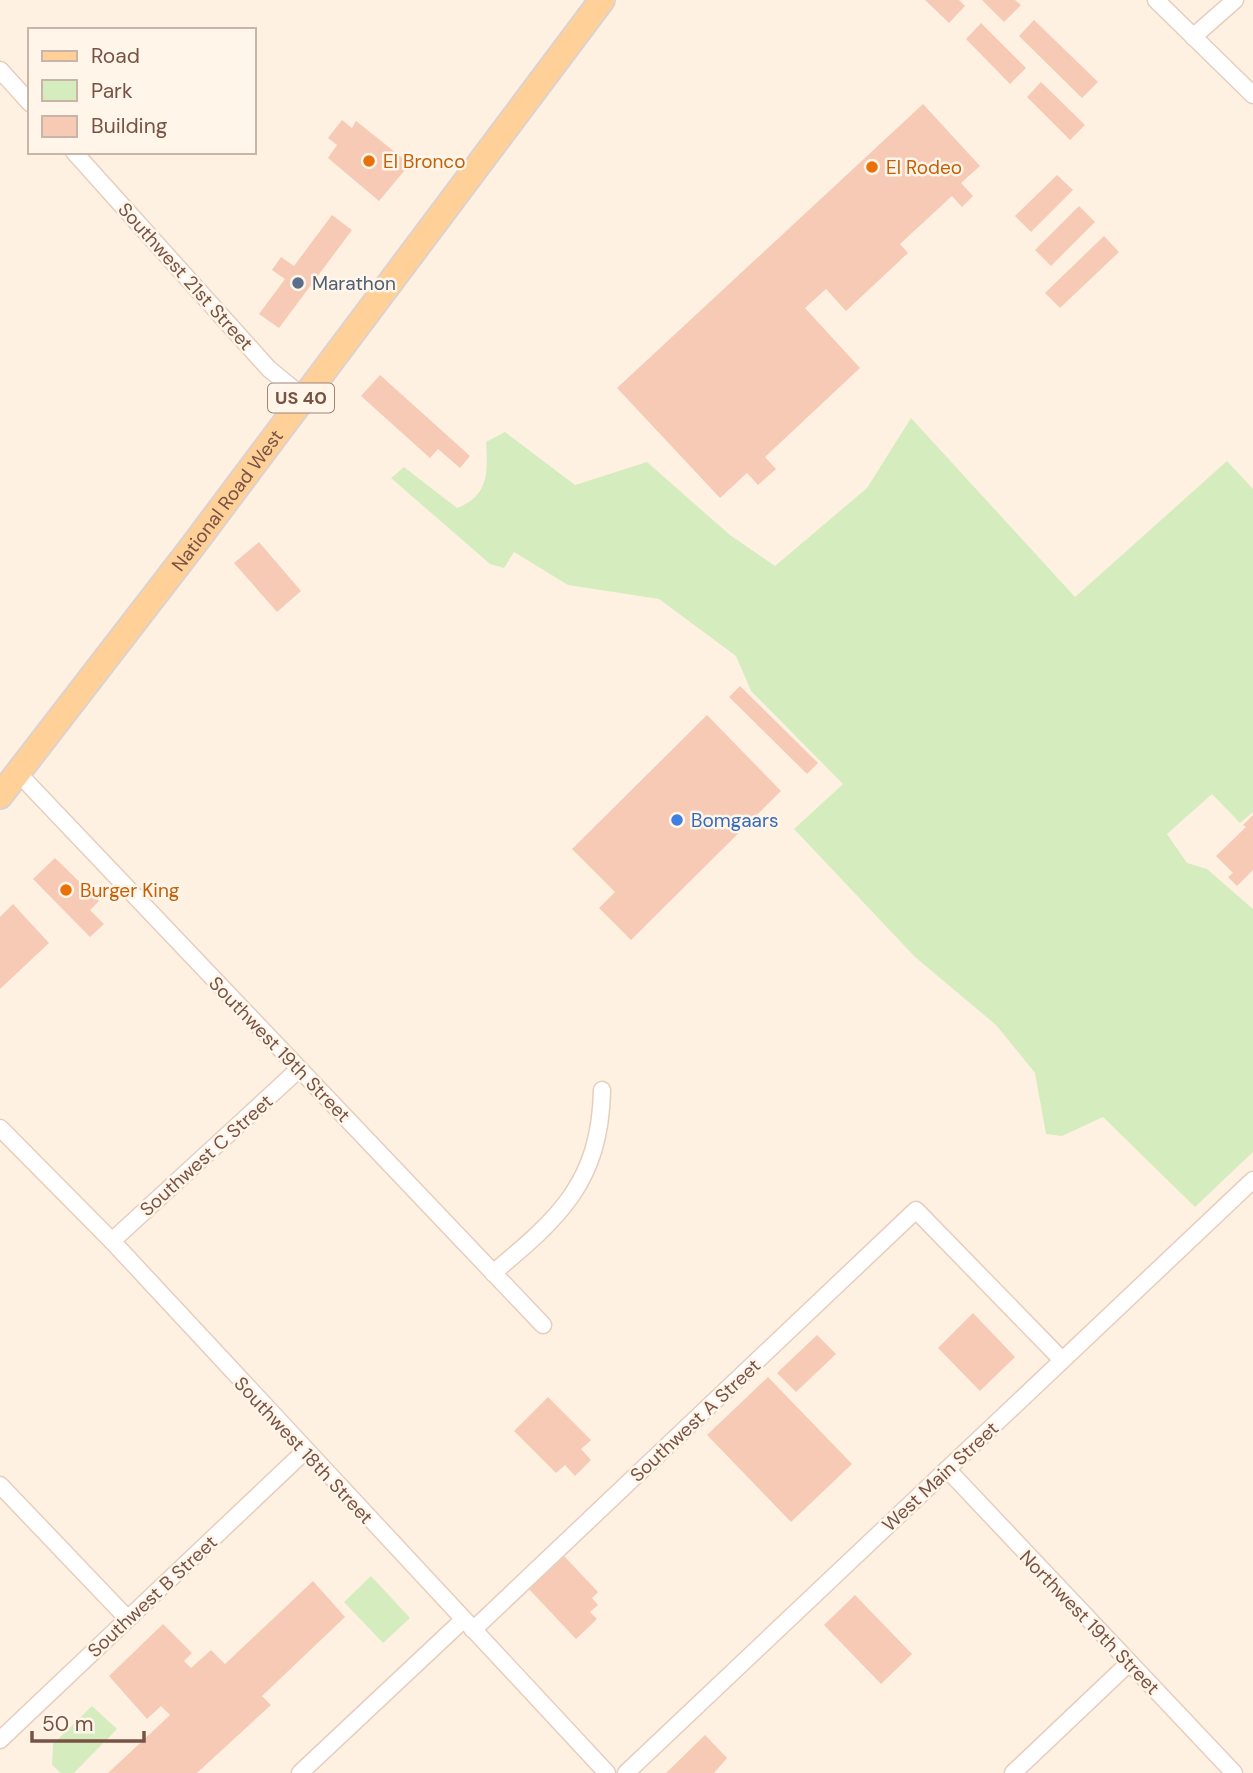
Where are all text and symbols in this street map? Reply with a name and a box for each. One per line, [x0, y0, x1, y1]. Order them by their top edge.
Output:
legend [28, 28, 256, 154]
text: Road [91, 42, 140, 70]
text: Park [91, 77, 133, 105]
text: Building [91, 112, 168, 140]
place label: El Bronco [383, 149, 465, 174]
marker: El Bronco [361, 153, 377, 169]
place label: El Rodeo [886, 155, 962, 180]
marker: El Rodeo [864, 159, 880, 175]
street label: Southwest 21st Street [113, 197, 259, 355]
place label: Marathon [312, 271, 396, 296]
marker: Marathon [290, 275, 306, 291]
road number: US 40 [268, 384, 334, 412]
street label: National Road West [166, 424, 289, 576]
place label: Bomgaars [691, 808, 779, 833]
marker: Bomgaars [669, 812, 685, 828]
place label: Burger King [80, 878, 180, 903]
marker: Burger King [58, 882, 74, 898]
street label: Southwest 19th Street [204, 971, 356, 1128]
street label: Southwest C Street [135, 1089, 278, 1222]
street label: Southwest A Street [625, 1353, 766, 1487]
street label: Southwest 18th Street [229, 1371, 379, 1529]
street label: West Main Street [877, 1416, 1004, 1537]
street label: Southwest B Street [82, 1530, 222, 1663]
street label: Northwest 19th Street [1014, 1545, 1165, 1700]
scale bar [32, 1700, 144, 1744]
text: 50 m [42, 1710, 93, 1738]

